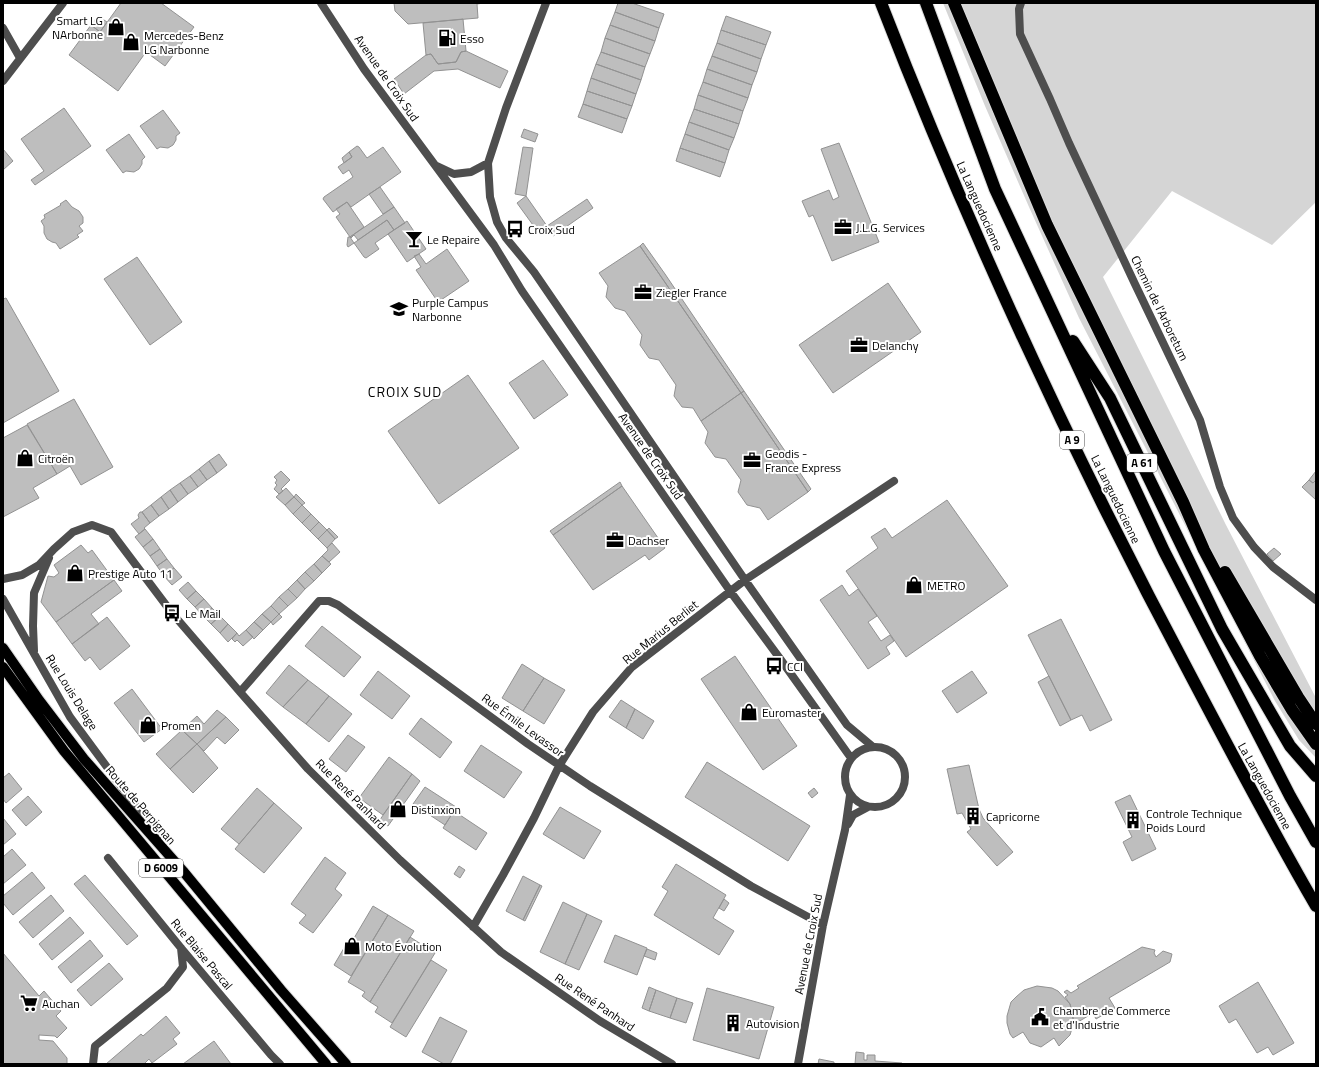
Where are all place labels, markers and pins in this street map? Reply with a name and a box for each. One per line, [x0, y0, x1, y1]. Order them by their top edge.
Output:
place label: Smart LG NArbonne [52, 11, 103, 44]
shop icon: Smart LG NArbonne [106, 17, 126, 37]
place label: Mercedes-Benz LG Narbonne [144, 26, 224, 59]
fuel station icon: Esso [437, 28, 457, 48]
place label: Esso [460, 29, 484, 48]
shop icon: Mercedes-Benz LG Narbonne [121, 32, 141, 52]
office icon: J.L.G. Services [833, 217, 853, 237]
place label: J.L.G. Services [856, 218, 925, 237]
bus stop icon: Croix Sud [505, 219, 525, 239]
place label: Croix Sud [528, 220, 575, 239]
bar icon: Le Repaire [404, 229, 424, 249]
place label: Le Repaire [427, 230, 480, 249]
office icon: Ziegler France [633, 282, 653, 302]
place label: Ziegler France [656, 283, 727, 302]
place label: Purple Campus Narbonne [412, 293, 489, 326]
school or university icon: Purple Campus Narbonne [389, 299, 409, 319]
office icon: Delanchy [849, 335, 869, 355]
place label: Delanchy [872, 336, 919, 355]
place label: Geodis - France Express [765, 444, 842, 477]
shop icon: Citroën [15, 448, 35, 468]
place label: Citroën [38, 449, 74, 468]
office icon: Geodis - France Express [742, 450, 762, 470]
office icon: Dachser [605, 530, 625, 550]
place label: Dachser [628, 531, 669, 550]
shop icon: Prestige Auto 11 [65, 563, 85, 583]
place label: Prestige Auto 11 [88, 564, 173, 583]
shop icon: METRO [904, 575, 924, 595]
place label: METRO [927, 576, 965, 595]
bus stop icon: Le Mail [162, 603, 182, 623]
place label: Le Mail [185, 604, 221, 623]
bus stop icon: CCI [764, 656, 784, 676]
place label: CCI [787, 657, 803, 676]
shop icon: Euromaster [739, 702, 759, 722]
place label: Euromaster [762, 703, 821, 722]
shop icon: Promen [138, 715, 158, 735]
place label: Promen [161, 716, 201, 735]
shop icon: Distinxion [388, 799, 408, 819]
place label: Distinxion [411, 800, 461, 819]
place label: Controle Technique Poids Lourd [1146, 804, 1242, 837]
building icon: Capricorne [963, 806, 983, 826]
place label: Capricorne [986, 807, 1040, 826]
building icon: Controle Technique Poids Lourd [1123, 810, 1143, 830]
shop icon: Moto Évolution [342, 936, 362, 956]
place label: Moto Évolution [365, 937, 442, 956]
supermarket icon: Auchan [19, 993, 39, 1013]
place label: Auchan [42, 994, 80, 1013]
place label: Chambre de Commerce et d'Industrie [1053, 1001, 1170, 1034]
public building icon: Chambre de Commerce et d'Industrie [1030, 1007, 1050, 1027]
building icon: Autovision [723, 1013, 743, 1033]
place label: Autovision [746, 1014, 799, 1033]

